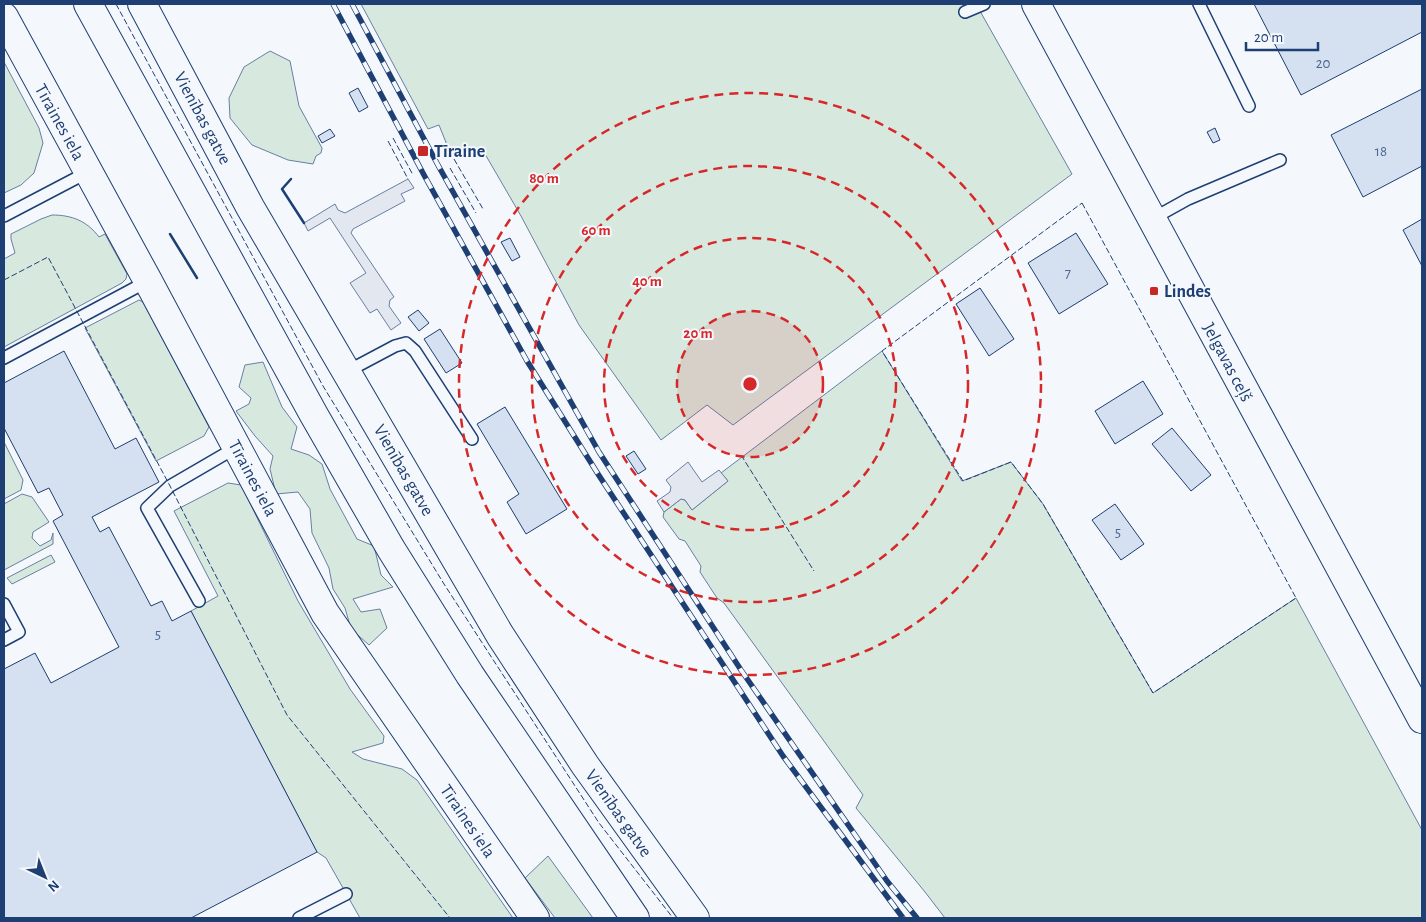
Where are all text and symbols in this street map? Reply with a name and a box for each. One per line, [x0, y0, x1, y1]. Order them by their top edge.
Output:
scale bar [1246, 20, 1318, 52]
text: 20 m [1254, 30, 1283, 45]
house number: 20 [1316, 56, 1330, 71]
street label: Vienības gatve [170, 69, 234, 168]
street label: Tīraines iela [31, 81, 87, 164]
place label: Tīraine [434, 143, 485, 161]
marker: Tīraine [416, 144, 430, 158]
house number: 18 [1375, 144, 1387, 159]
text: 80 m [529, 171, 559, 186]
text: 60 m [581, 223, 611, 238]
house number: 7 [1065, 266, 1071, 281]
text: 40 m [632, 274, 662, 289]
place label: Lindes [1164, 283, 1211, 301]
marker: Lindes [1148, 285, 1160, 297]
street label: Jelgavas ceļš [1198, 320, 1255, 405]
text: 20 m [683, 326, 713, 341]
centre of rings [741, 375, 759, 393]
street label: Vienības gatve [370, 422, 436, 519]
street label: Tīraines iela [224, 437, 280, 520]
house number: 5 [1115, 525, 1121, 540]
house number: 5 [155, 627, 161, 642]
street label: Vienības gatve [582, 767, 655, 860]
street label: Tīraines iela [436, 782, 498, 861]
north arrow [20, 852, 70, 902]
text: N [45, 877, 62, 894]

